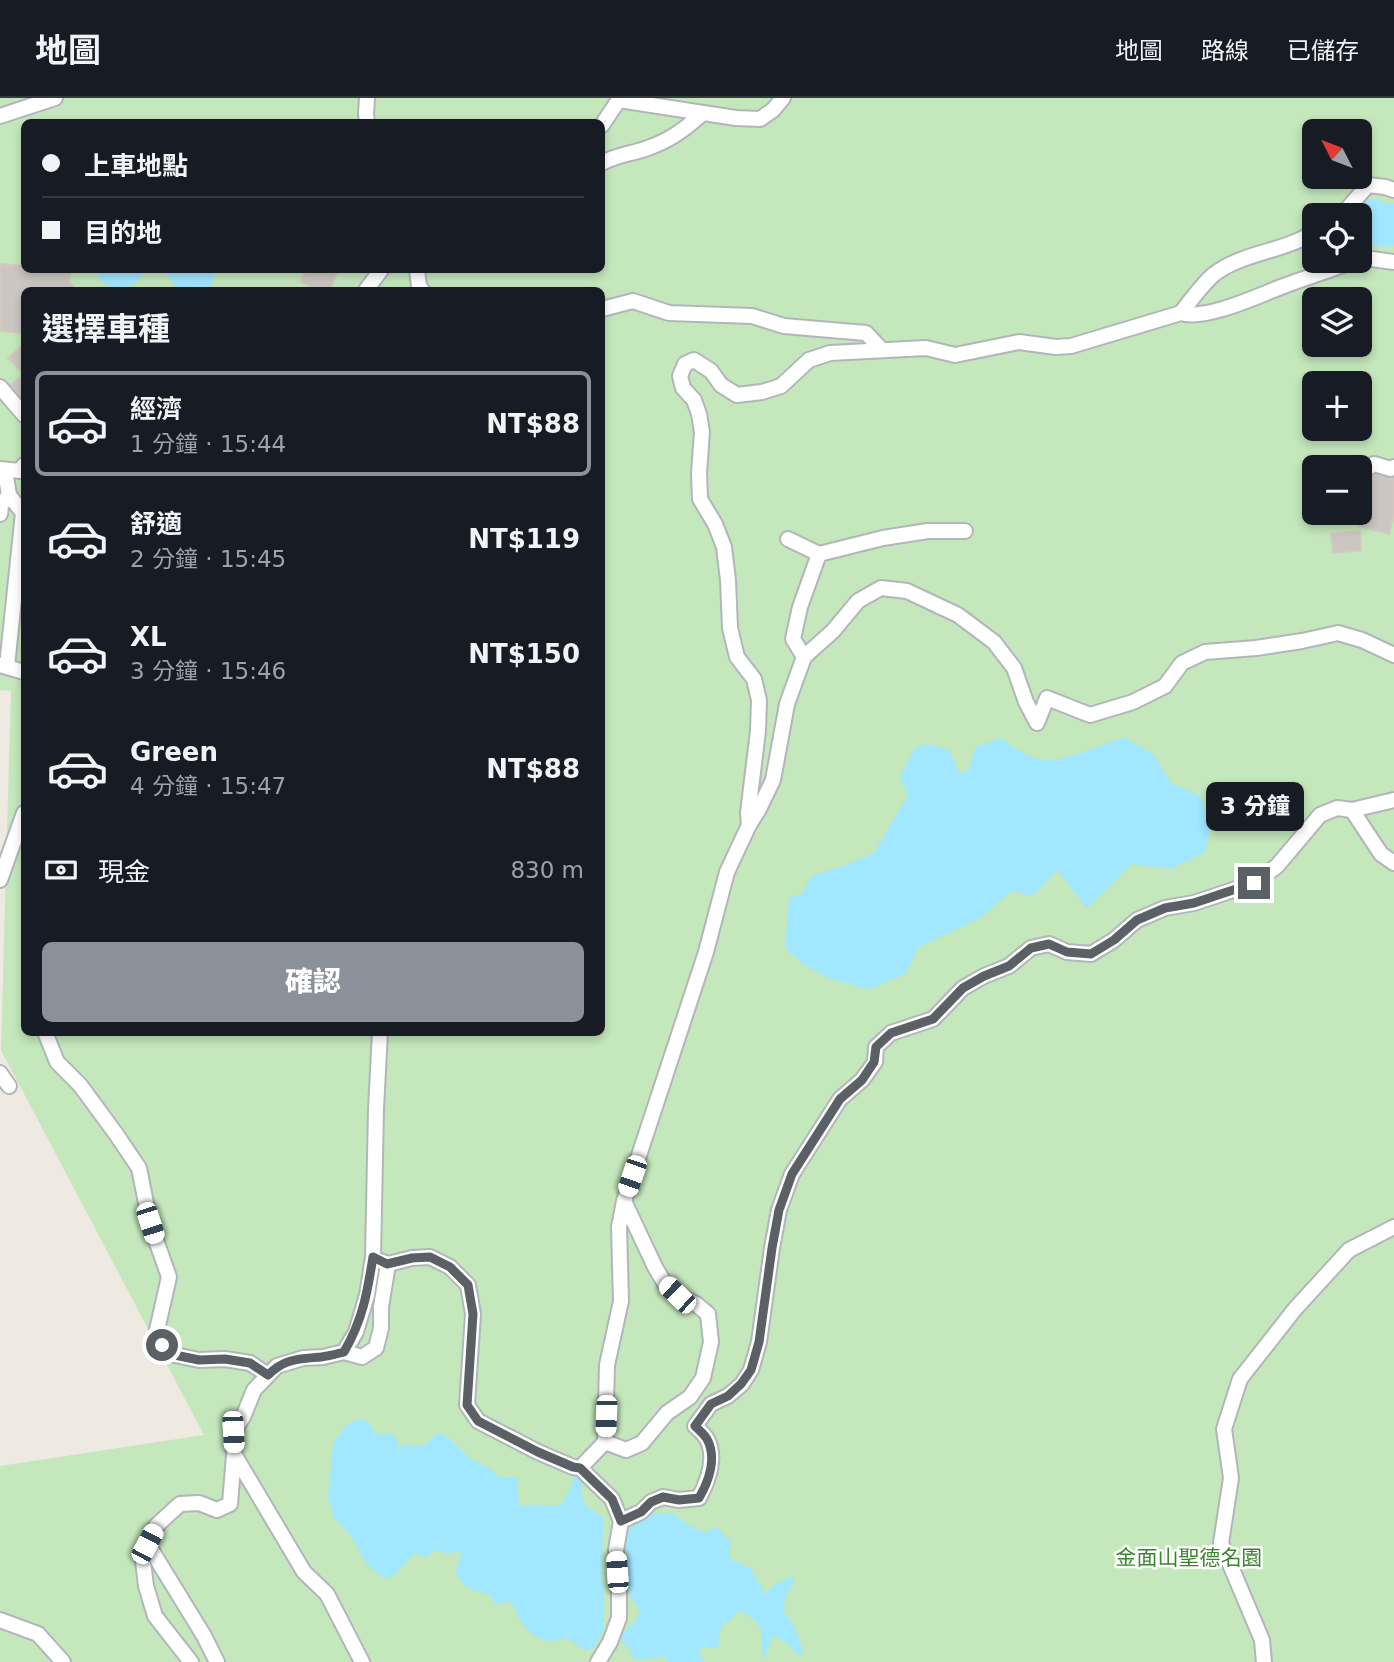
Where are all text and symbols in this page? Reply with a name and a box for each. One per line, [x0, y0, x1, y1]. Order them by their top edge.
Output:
text: 地圖 [35, 31, 101, 70]
text: 地圖 [1115, 37, 1163, 65]
text: 路線 [1201, 37, 1249, 65]
text: 已儲存 [1287, 37, 1359, 65]
north arrow [1302, 119, 1372, 189]
map controls [1302, 119, 1372, 525]
text: 上車地點 [84, 151, 188, 181]
button: locate [1302, 203, 1372, 273]
text: 目的地 [84, 218, 162, 248]
button: layers [1302, 287, 1372, 357]
text: 選擇車種 [42, 310, 170, 348]
button: + [1302, 371, 1372, 441]
icon: car [46, 392, 109, 455]
text: 經濟 [130, 394, 182, 424]
text: NT$88 [486, 409, 580, 439]
text: 1 分鐘 · 15:44 [130, 431, 286, 457]
button: − [1302, 455, 1372, 525]
icon: car [46, 507, 109, 570]
text: 舒適 [130, 509, 182, 539]
text: NT$119 [468, 524, 580, 554]
text: 2 分鐘 · 15:45 [130, 546, 286, 572]
icon: car [46, 622, 109, 685]
text: XL [130, 622, 167, 652]
text: NT$150 [468, 639, 580, 669]
text: 3 分鐘 · 15:46 [130, 658, 286, 684]
icon: car [46, 737, 109, 800]
text: Green [130, 737, 218, 767]
text: NT$88 [486, 754, 580, 784]
text: 4 分鐘 · 15:47 [130, 773, 286, 799]
callout: 3 分鐘 [1205, 782, 1303, 830]
text: 3 分鐘 [1220, 793, 1290, 819]
icon: cash [42, 851, 80, 889]
text: 現金 [98, 857, 150, 887]
text: 830 m [510, 857, 584, 883]
route end [1238, 867, 1270, 899]
button: 確認 [42, 942, 584, 1022]
car [616, 1153, 649, 1199]
car [134, 1200, 167, 1246]
car [655, 1273, 700, 1317]
route start [146, 1329, 178, 1361]
car [595, 1395, 618, 1437]
car [222, 1410, 245, 1454]
car [128, 1521, 167, 1567]
park label: 金面山聖德名園 [1116, 1546, 1263, 1570]
car [606, 1550, 629, 1594]

